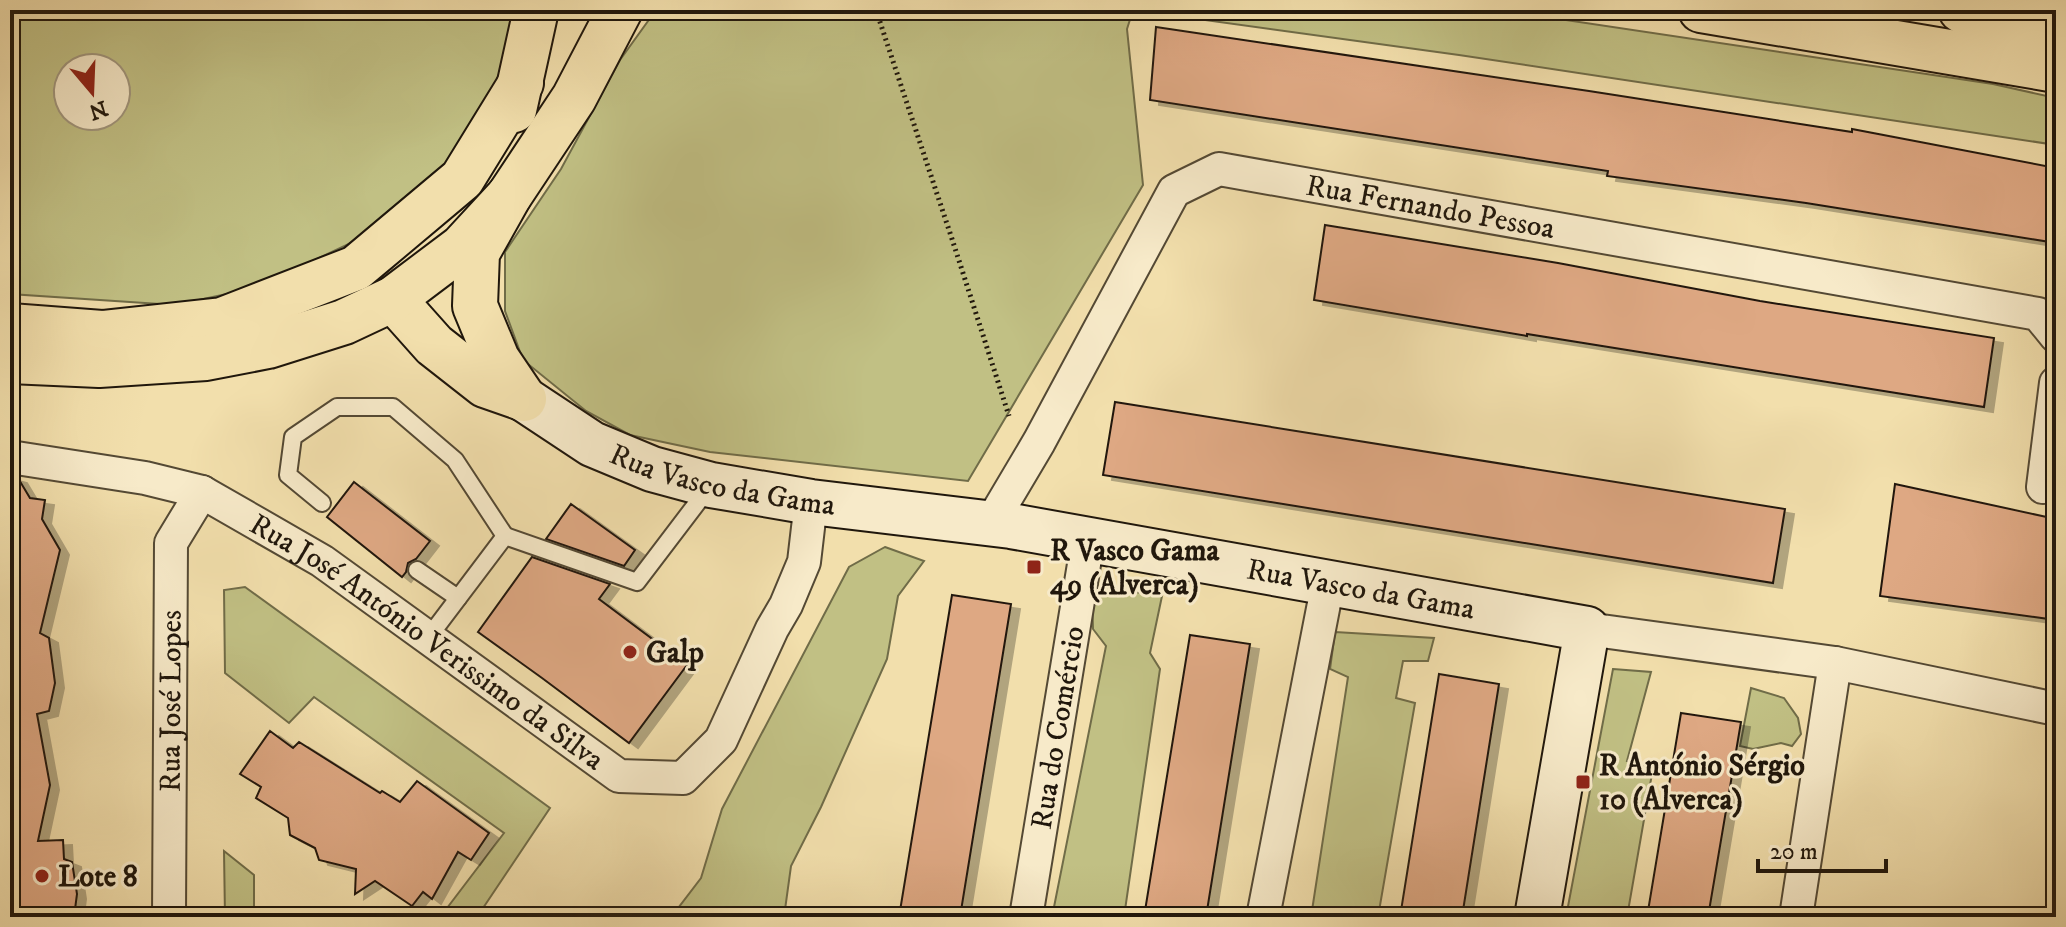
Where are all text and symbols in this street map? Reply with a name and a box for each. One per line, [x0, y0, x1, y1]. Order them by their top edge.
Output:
north arrow [52, 52, 132, 132]
text: N [85, 94, 111, 125]
street label: Rua Fernando Pessoa [1303, 168, 1558, 248]
street label: Rua Vasco da Gama [604, 436, 837, 525]
street label: Rua José António Verissimo da Silva [243, 506, 611, 779]
place label: R Vasco Gama 49 (Alverca) [1050, 533, 1220, 604]
street label: Rua Vasco da Gama [1244, 552, 1478, 629]
marker: R Vasco Gama 49 (Alverca) [1025, 558, 1043, 576]
street label: Rua José Lopes [153, 610, 191, 792]
street label: Rua do Comércio [1024, 623, 1094, 832]
place label: Galp [646, 635, 704, 672]
marker: Galp [621, 643, 639, 661]
place label: R António Sérgio 10 (Alverca) [1599, 748, 1805, 819]
marker: R António Sérgio 10 (Alverca) [1574, 773, 1592, 791]
scale bar [1758, 823, 1886, 873]
text: 20 m [1770, 837, 1818, 867]
place label: Lote 8 [58, 859, 138, 896]
marker: Lote 8 [33, 867, 51, 885]

